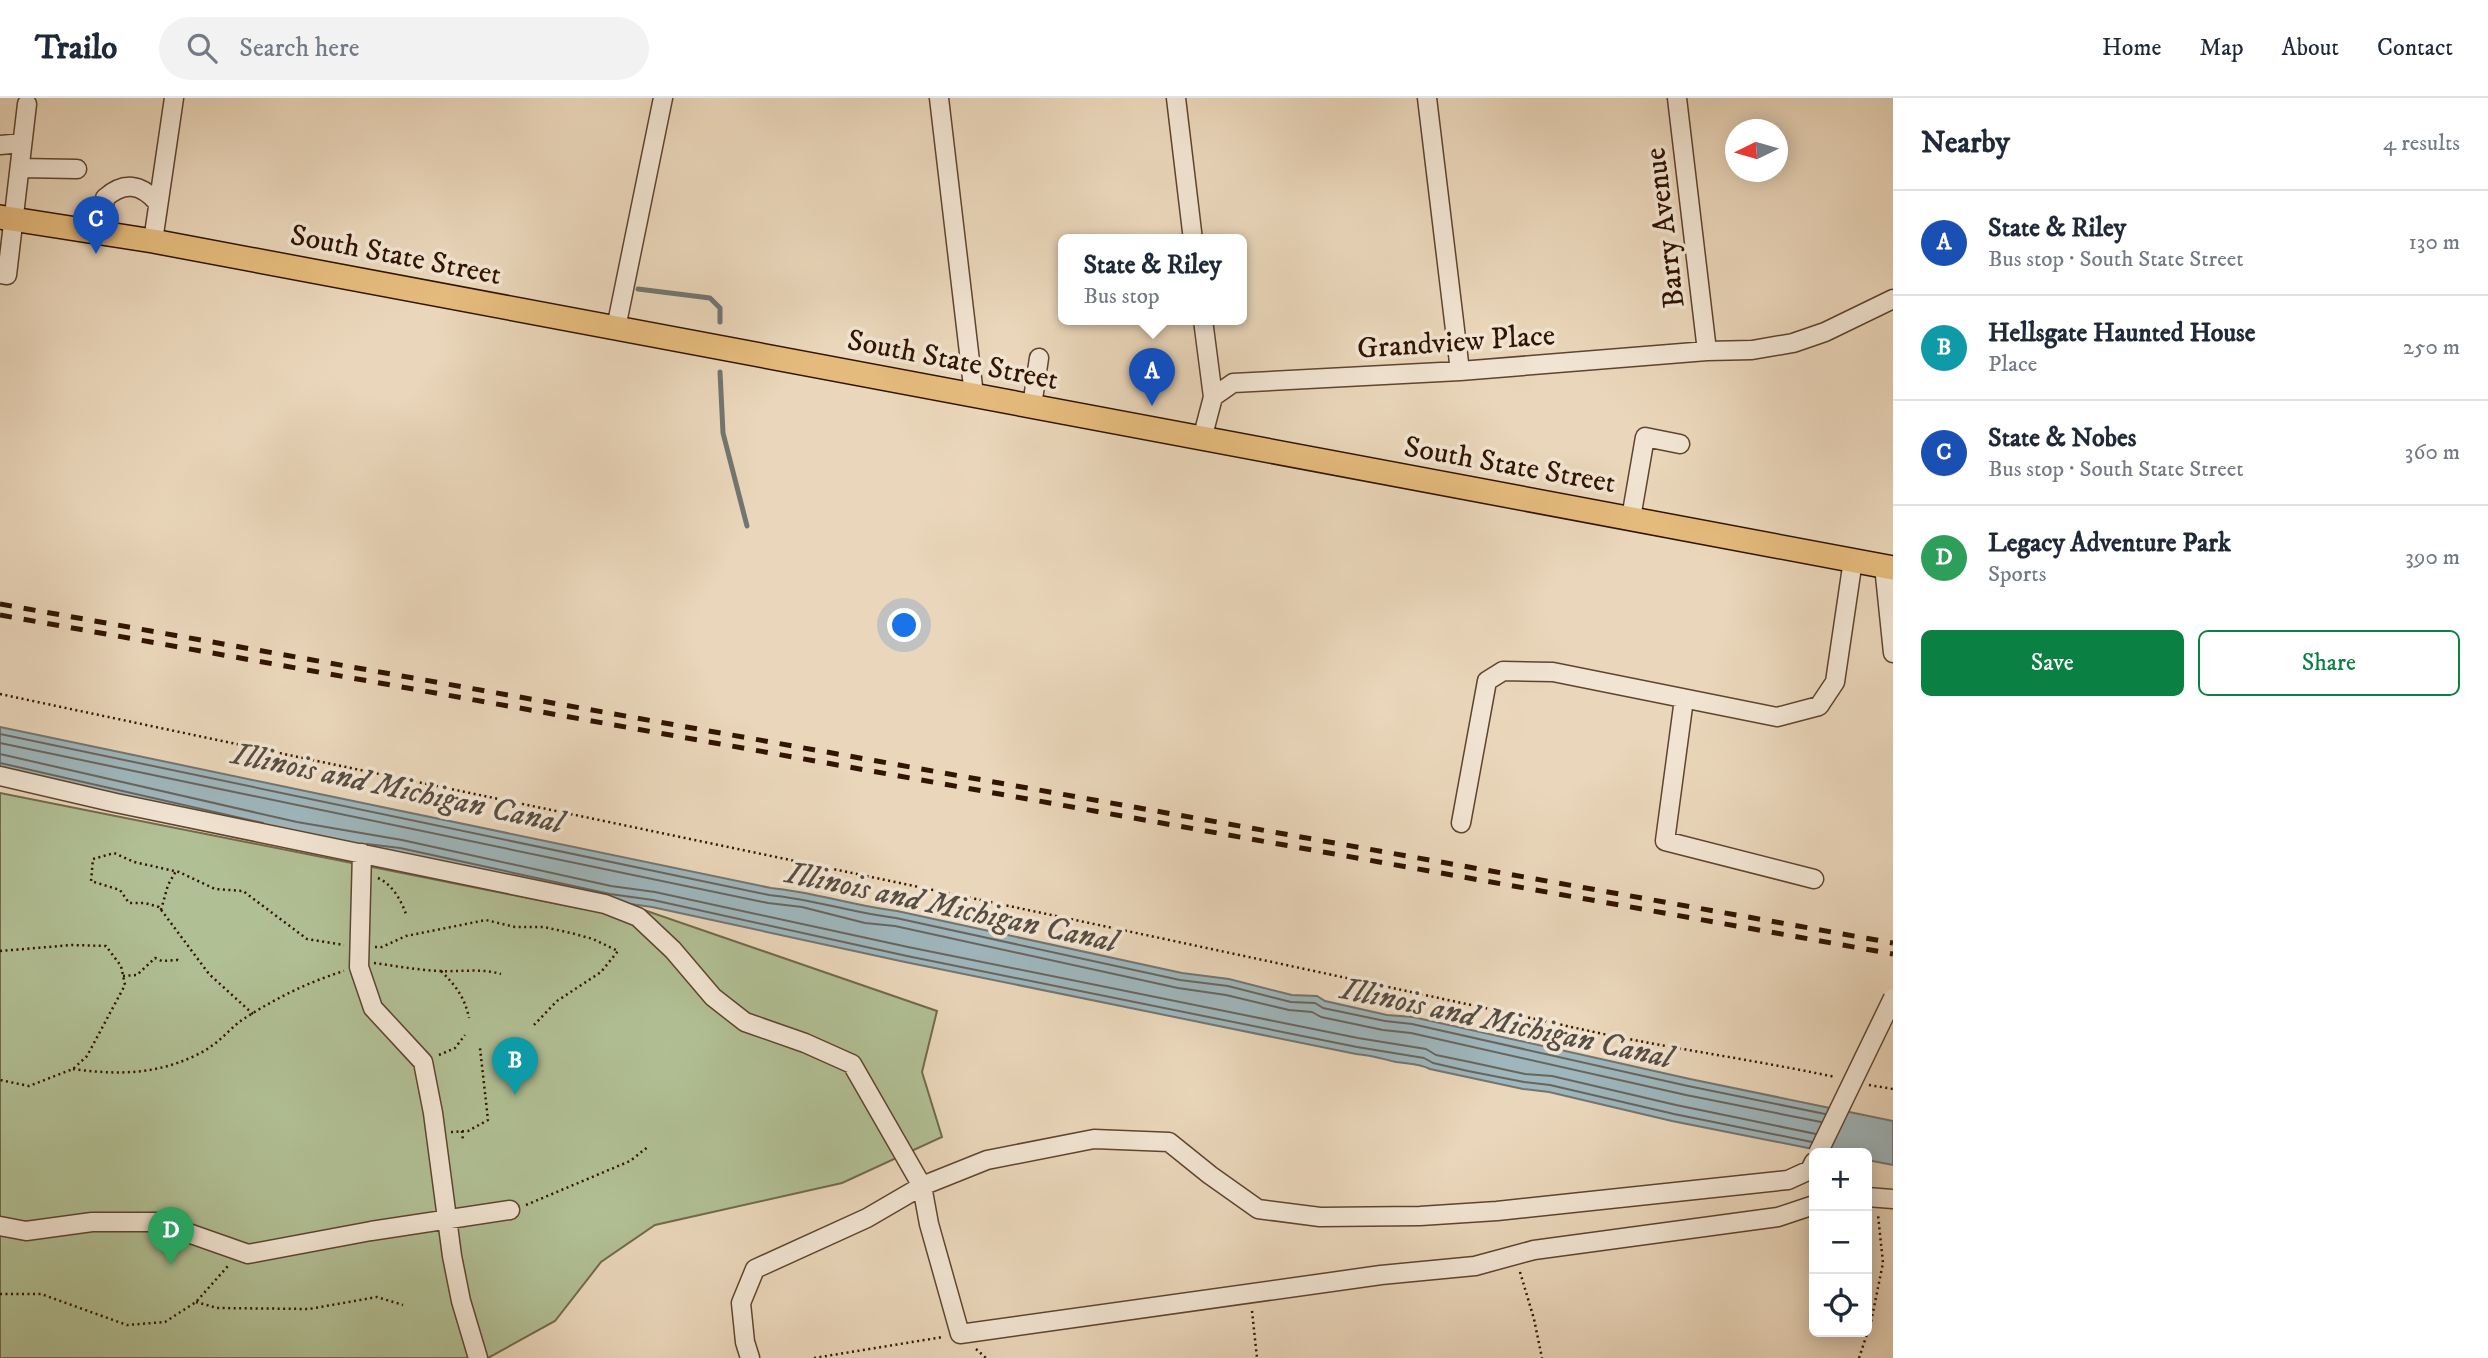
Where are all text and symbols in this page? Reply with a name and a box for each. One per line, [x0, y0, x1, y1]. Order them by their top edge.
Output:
search box [159, 17, 649, 80]
text: Trailo [35, 28, 117, 69]
icon: search [183, 29, 221, 67]
text: Search here [239, 32, 359, 65]
text: Home [2102, 33, 2161, 63]
text: Map [2199, 33, 2244, 63]
text: About [2282, 33, 2339, 63]
text: Contact [2377, 33, 2453, 63]
north arrow [1725, 119, 1788, 182]
text: Nearby [1921, 125, 2010, 162]
text: 4 results [2383, 129, 2460, 158]
street label: Barry Avenue [1637, 146, 1694, 310]
pin: C [73, 196, 119, 254]
text: State & Riley [1988, 212, 2126, 245]
street label: South State Street [287, 217, 504, 294]
text: A [1937, 228, 1951, 257]
text: 130 m [2408, 228, 2460, 257]
popup [1058, 234, 1247, 325]
text: Bus stop · South State Street [1988, 245, 2244, 274]
text: State & Riley [1083, 249, 1222, 282]
text: Bus stop [1083, 282, 1160, 311]
street label: Grandview Place [1356, 317, 1556, 368]
text: Hellsgate Haunted House [1988, 317, 2255, 350]
street label: South State Street [844, 322, 1061, 399]
text: B [1937, 333, 1951, 362]
text: 250 m [2403, 333, 2460, 362]
pin: A [1129, 348, 1175, 406]
text: Place [1988, 350, 2037, 379]
text: State & Nobes [1988, 422, 2136, 455]
street label: South State Street [1401, 429, 1618, 502]
text: C [1936, 438, 1952, 467]
text: 360 m [2405, 438, 2460, 467]
text: Bus stop · South State Street [1988, 455, 2244, 484]
text: Legacy Adventure Park [1988, 527, 2231, 560]
text: D [1935, 543, 1953, 572]
text: 390 m [2405, 543, 2460, 572]
text: Sports [1988, 560, 2046, 589]
your location [887, 608, 921, 642]
button: Save [1921, 630, 2184, 696]
button: Share [2198, 630, 2460, 696]
water label: Illinois and Michigan Canal [226, 734, 570, 844]
water label: Illinois and Michigan Canal [780, 853, 1124, 963]
water label: Illinois and Michigan Canal [1335, 969, 1679, 1079]
pin: B [492, 1037, 538, 1095]
map controls [1809, 1148, 1872, 1337]
button: + [1809, 1148, 1872, 1211]
pin: D [148, 1207, 194, 1265]
button: − [1809, 1211, 1872, 1274]
button: locate [1809, 1274, 1872, 1337]

